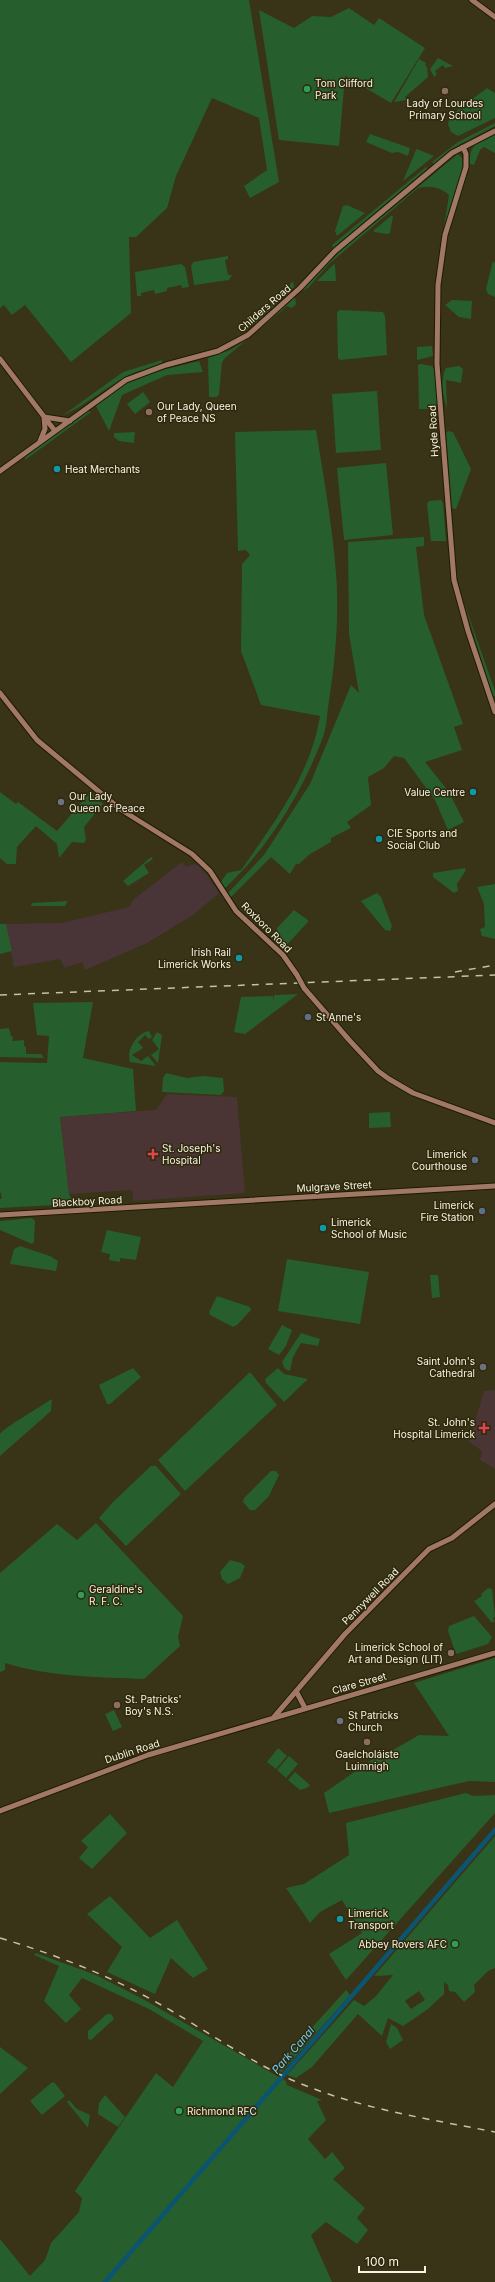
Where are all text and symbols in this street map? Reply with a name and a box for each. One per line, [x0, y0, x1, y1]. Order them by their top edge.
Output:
place label: Tom Clifford Park [315, 77, 373, 101]
marker: Tom Clifford Park [302, 84, 312, 94]
marker: Lady of Lourdes Primary School [440, 86, 450, 96]
place label: Lady of Lourdes Primary School [407, 97, 483, 121]
street label: Childers Road [235, 282, 293, 334]
place label: Our Lady, Queen of Peace NS [157, 400, 237, 424]
street label: Hyde Road [426, 405, 440, 457]
marker: Our Lady, Queen of Peace NS [144, 407, 154, 417]
place label: Heat Merchants [65, 463, 140, 475]
marker: Heat Merchants [52, 464, 62, 474]
place label: Value Centre [404, 786, 465, 798]
marker: Value Centre [468, 787, 478, 797]
place label: Our Lady Queen of Peace [69, 790, 145, 814]
marker: Our Lady Queen of Peace [56, 797, 66, 807]
place label: CIE Sports and Social Club [387, 827, 457, 851]
marker: CIE Sports and Social Club [374, 834, 384, 844]
street label: Roxboro Road [239, 899, 295, 955]
place label: Irish Rail Limerick Works [158, 946, 231, 970]
marker: Irish Rail Limerick Works [234, 953, 244, 963]
place label: St Anne's [316, 1011, 361, 1023]
marker: St Anne's [303, 1012, 313, 1022]
place label: St. Joseph's Hospital [162, 1142, 221, 1166]
marker: St. Joseph's Hospital [147, 1148, 159, 1160]
place label: Limerick Courthouse [412, 1148, 468, 1172]
marker: Limerick Courthouse [470, 1155, 480, 1165]
street label: Mulgrave Street [296, 1178, 372, 1194]
street label: Blackboy Road [52, 1193, 122, 1209]
place label: Limerick Fire Station [420, 1199, 475, 1223]
marker: Limerick Fire Station [477, 1206, 487, 1216]
place label: Limerick School of Music [331, 1216, 407, 1240]
marker: Limerick School of Music [318, 1223, 328, 1233]
place label: Saint John's Cathedral [417, 1355, 475, 1379]
marker: Saint John's Cathedral [478, 1362, 488, 1372]
place label: St. John's Hospital Limerick [393, 1416, 476, 1440]
marker: St. John's Hospital Limerick [478, 1422, 490, 1434]
street label: Pennywell Road [339, 1565, 401, 1627]
place label: Geraldine's R. F. C. [89, 1583, 143, 1607]
marker: Geraldine's R. F. C. [76, 1590, 86, 1600]
place label: Limerick School of Art and Design (LIT) [348, 1641, 443, 1665]
marker: Limerick School of Art and Design (LIT) [446, 1648, 456, 1658]
street label: Clare Street [331, 1669, 388, 1696]
place label: St. Patricks' Boy's N.S. [125, 1693, 181, 1717]
marker: St. Patricks' Boy's N.S. [112, 1700, 122, 1710]
place label: St Patricks Church [348, 1709, 399, 1733]
marker: St Patricks Church [335, 1716, 345, 1726]
street label: Dublin Road [103, 1736, 161, 1766]
marker: Gaelcholáiste Luimnigh [362, 1737, 372, 1747]
place label: Gaelcholáiste Luimnigh [335, 1748, 399, 1772]
place label: Limerick Transport [348, 1907, 394, 1931]
marker: Limerick Transport [335, 1914, 345, 1924]
place label: Abbey Rovers AFC [358, 1938, 447, 1950]
marker: Abbey Rovers AFC [450, 1939, 460, 1949]
water label: Park Canal [269, 2023, 317, 2076]
place label: Richmond RFC [187, 2105, 257, 2117]
marker: Richmond RFC [174, 2106, 184, 2116]
scale bar [359, 2248, 425, 2274]
text: 100 m [365, 2254, 399, 2269]

